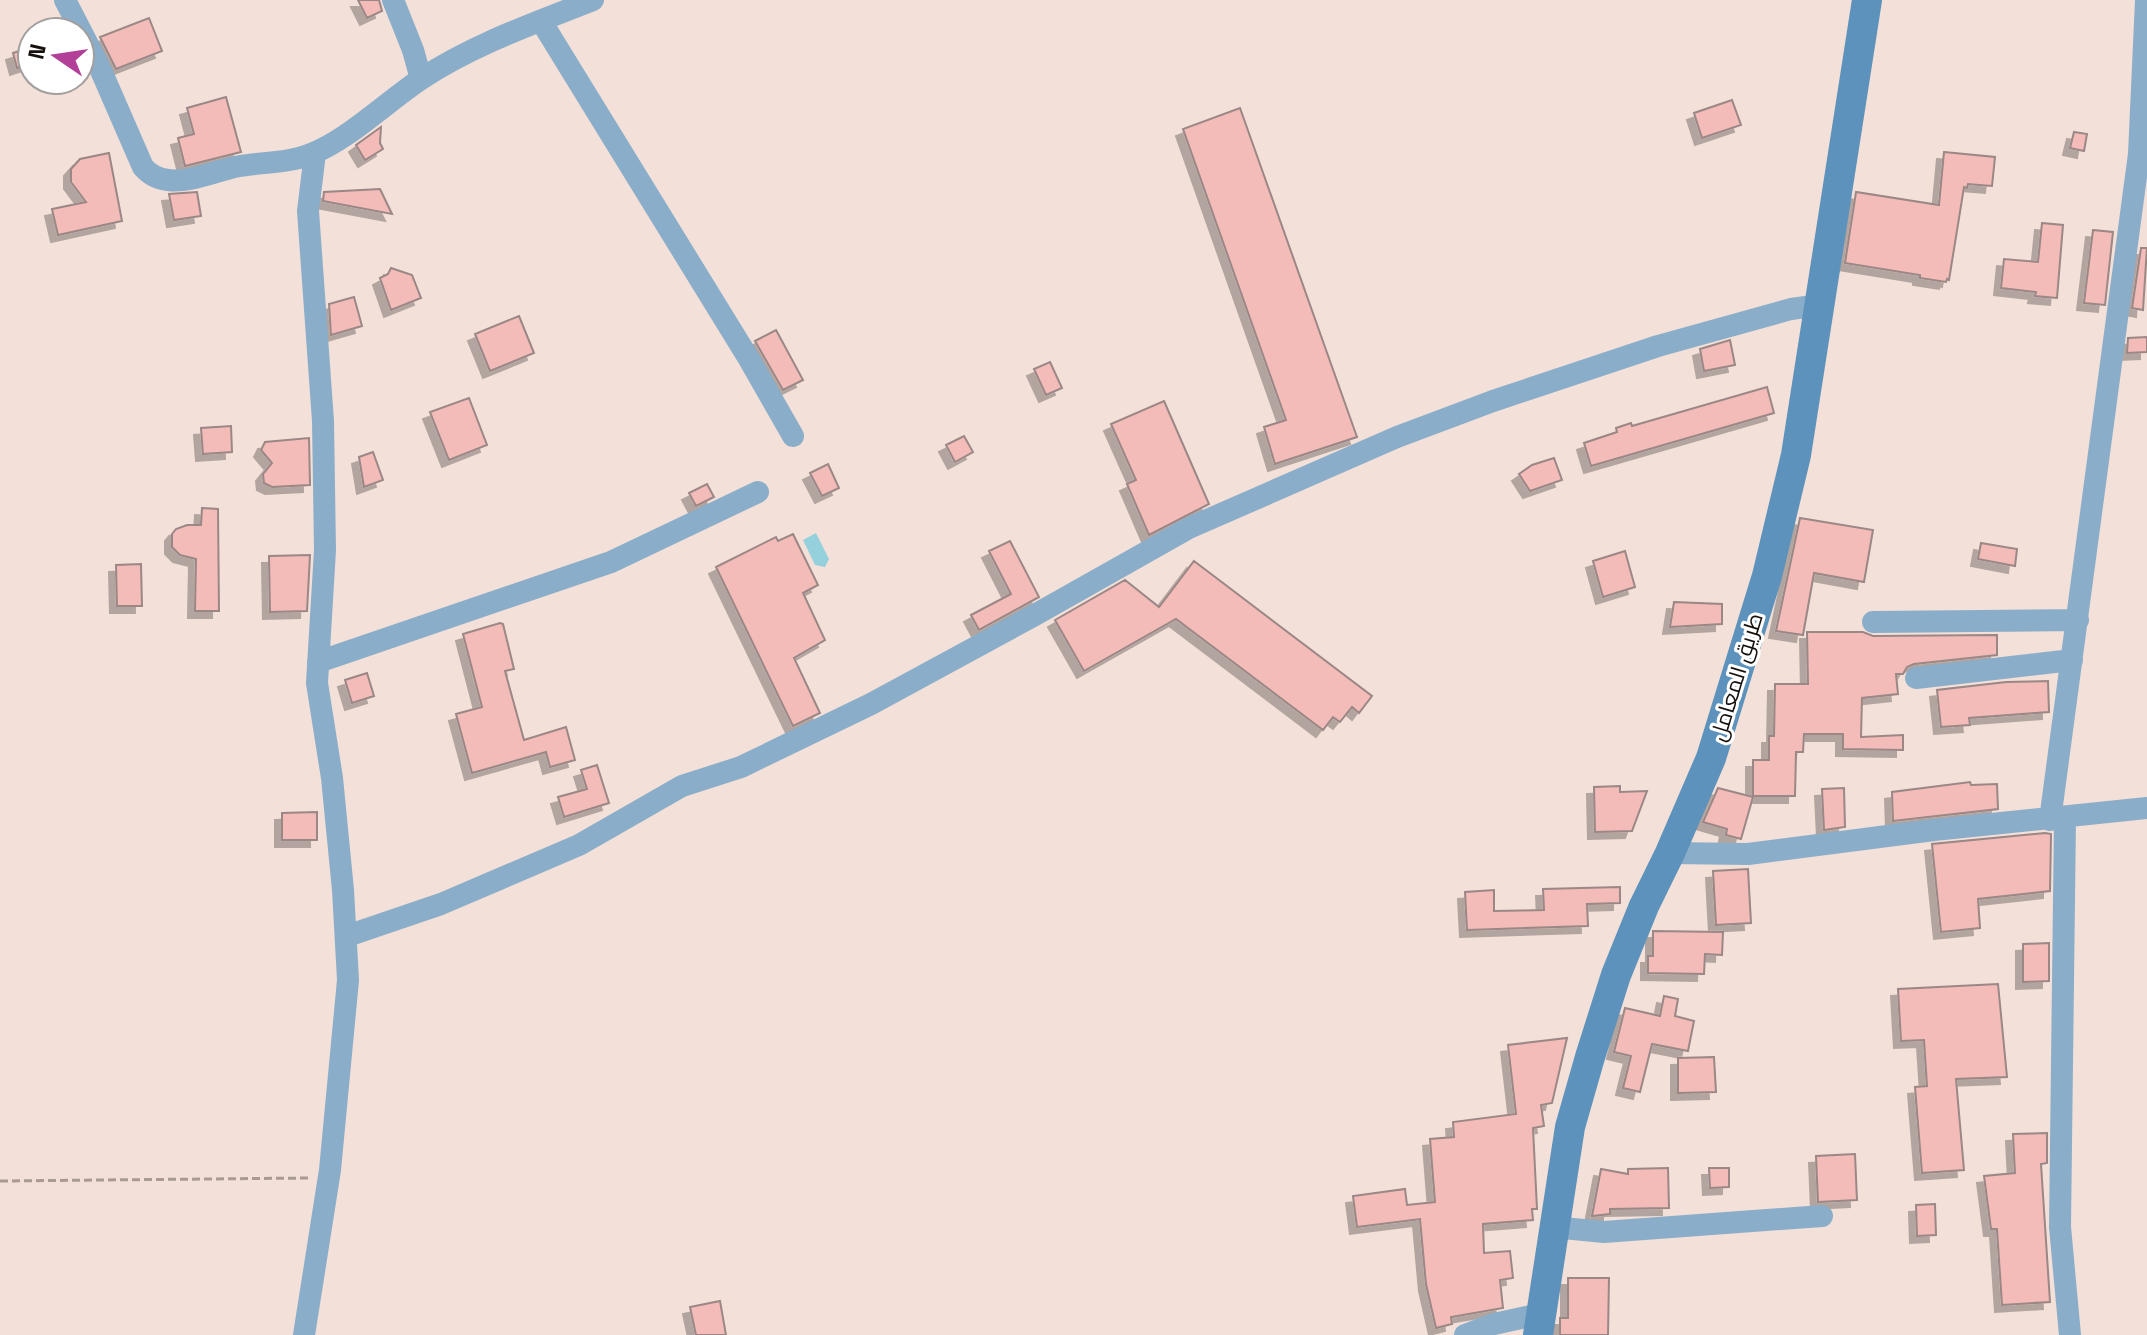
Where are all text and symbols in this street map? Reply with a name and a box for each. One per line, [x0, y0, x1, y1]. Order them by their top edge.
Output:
north arrow [16, 16, 96, 96]
text: N [21, 41, 52, 62]
street label: طريق المعامل [1703, 609, 1769, 745]

